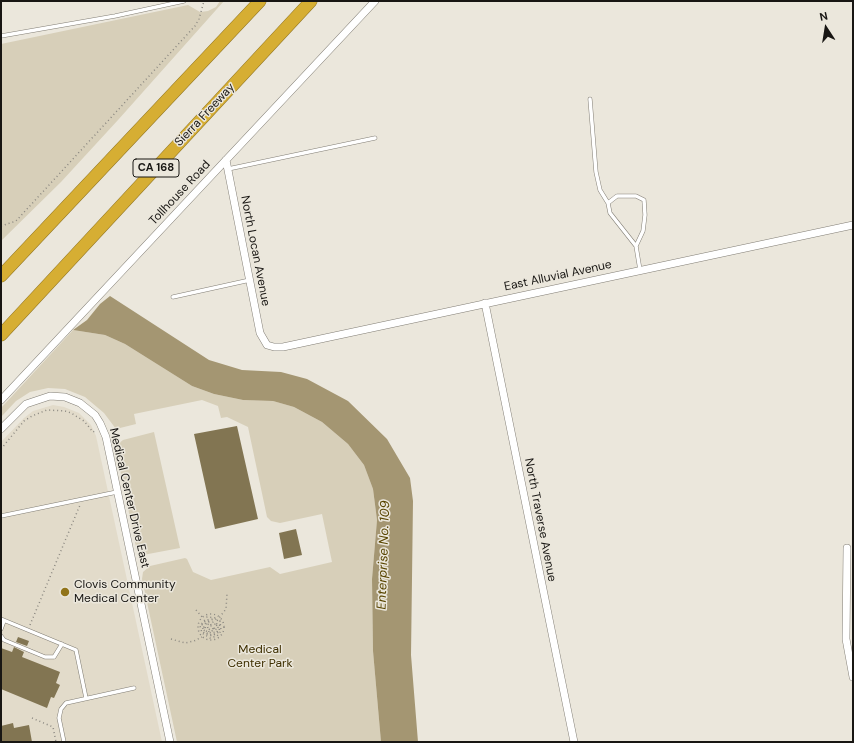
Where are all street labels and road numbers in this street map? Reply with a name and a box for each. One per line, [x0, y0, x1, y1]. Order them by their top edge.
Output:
street label: Sierra Freeway [172, 80, 238, 150]
street label: Tollhouse Road [146, 158, 214, 228]
road number: CA 168 [133, 159, 179, 177]
street label: North Locan Avenue [237, 195, 273, 307]
street label: East Alluvial Avenue [503, 258, 613, 294]
street label: Medical Center Drive East [106, 427, 152, 569]
street label: North Traverse Avenue [521, 457, 559, 583]

